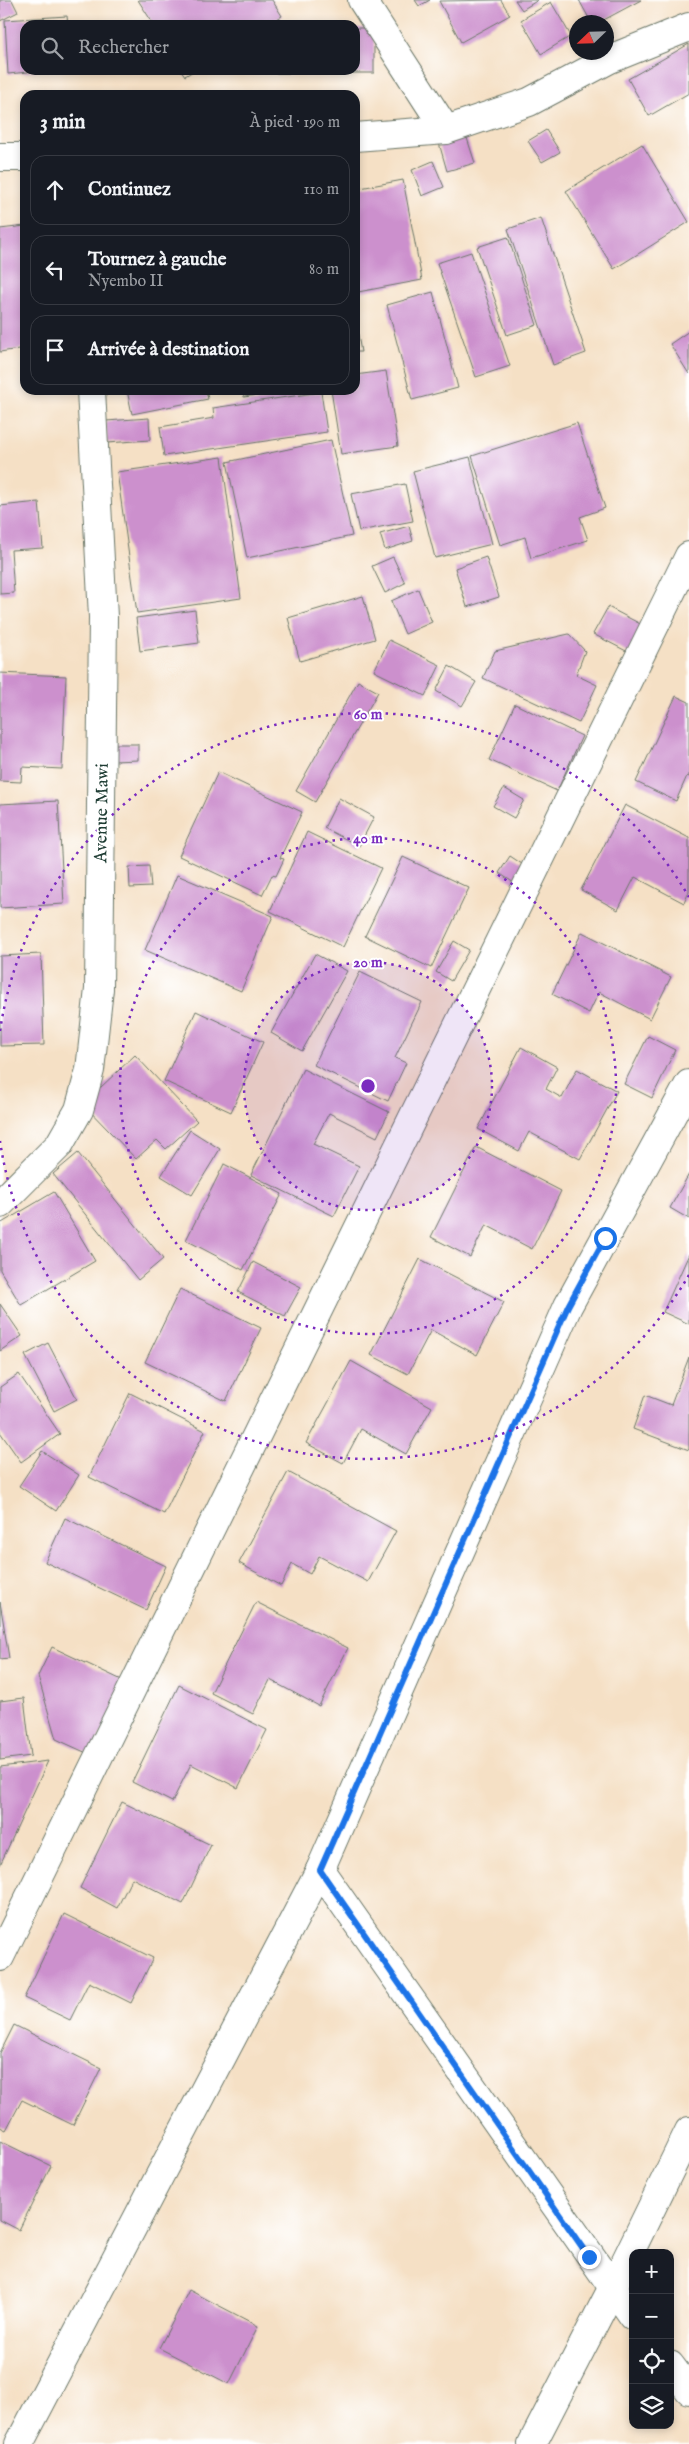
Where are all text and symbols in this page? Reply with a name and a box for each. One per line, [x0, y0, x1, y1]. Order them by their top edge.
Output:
north arrow [569, 15, 614, 60]
search box [20, 20, 360, 75]
icon: search [38, 34, 66, 62]
text: Rechercher [78, 36, 169, 60]
text: 3 min [40, 109, 85, 136]
text: À pied · 190 m [250, 113, 340, 133]
icon: ahead [41, 176, 69, 204]
text: Continuez [88, 178, 171, 202]
text: 110 m [303, 180, 339, 200]
text: Tournez à gauche [88, 248, 227, 272]
icon: left [41, 256, 69, 284]
text: 80 m [309, 260, 339, 280]
text: Nyembo II [88, 272, 163, 292]
icon: arrive [41, 336, 69, 364]
text: Arrivée à destination [88, 338, 249, 362]
text: 60 m [354, 705, 383, 724]
street label: Avenue Mawi [90, 763, 115, 864]
text: 40 m [353, 829, 383, 848]
text: 20 m [353, 953, 383, 972]
centre of rings [359, 1077, 377, 1095]
route start [594, 1227, 617, 1250]
route end [578, 2246, 601, 2269]
map controls [629, 2249, 674, 2429]
button: + [629, 2249, 674, 2294]
button: − [629, 2294, 674, 2339]
button: locate [629, 2339, 674, 2384]
button: layers [629, 2384, 674, 2429]

